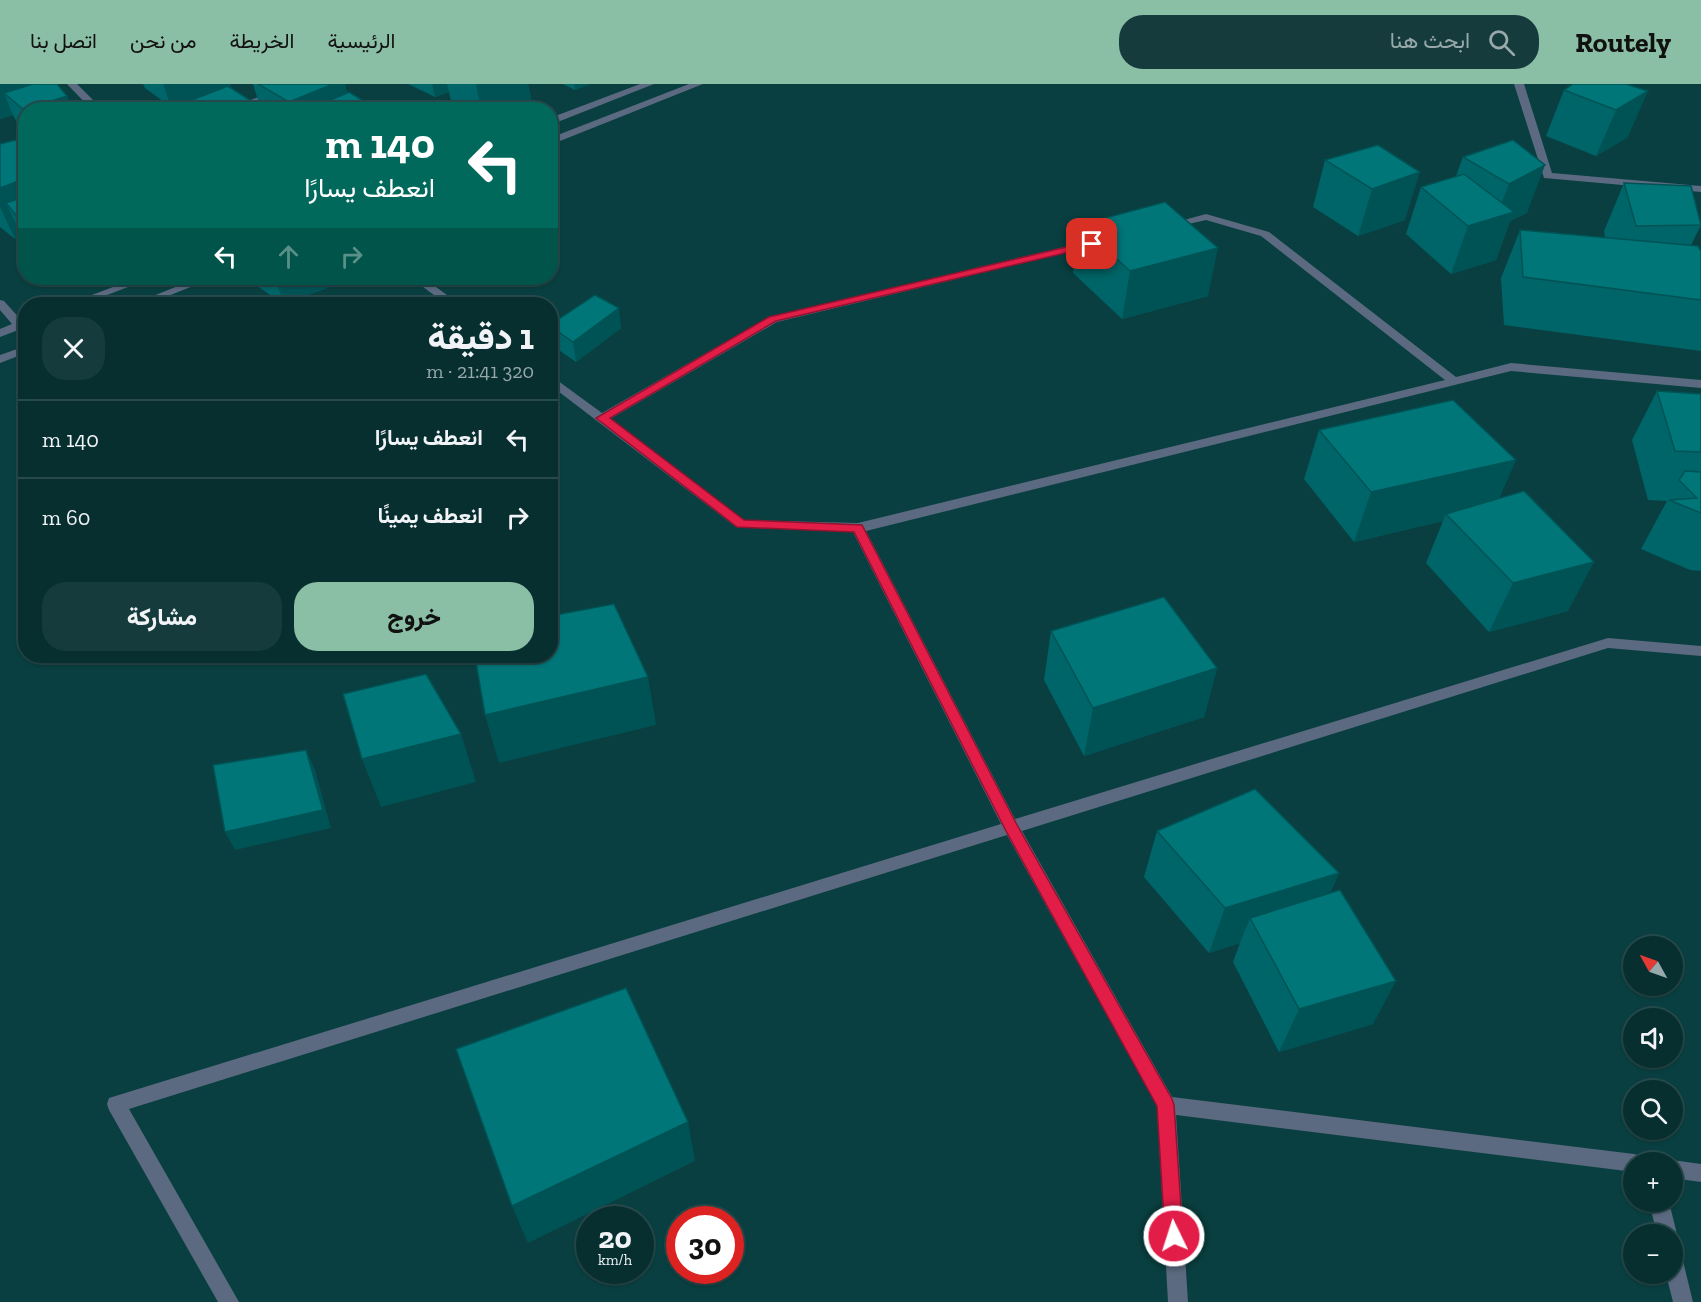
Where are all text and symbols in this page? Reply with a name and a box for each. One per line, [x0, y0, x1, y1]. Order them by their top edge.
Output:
search box [1119, 15, 1539, 69]
icon: search [1485, 26, 1518, 59]
text: Routely [1575, 26, 1671, 59]
text: ابحث هنا [1390, 27, 1470, 54]
text: اتصل بنا [30, 28, 97, 53]
text: من نحن [130, 28, 197, 53]
text: الخريطة [230, 28, 294, 53]
text: الرئيسية [327, 28, 395, 53]
text: 140 m [325, 118, 435, 169]
icon: left [456, 126, 534, 204]
text: انعطف يسارًا [304, 172, 435, 204]
pin [1066, 218, 1117, 269]
icon: arrive [1075, 227, 1108, 260]
icon: left [209, 240, 242, 273]
icon: ahead [272, 240, 305, 273]
icon: right [335, 240, 368, 273]
text: 1 دقيقة [427, 315, 534, 358]
button: close [42, 317, 105, 380]
text: 320 m · 21:41 [426, 359, 534, 383]
icon: left [501, 423, 534, 456]
text: انعطف يسارًا [375, 424, 483, 451]
text: 140 m [42, 426, 99, 453]
icon: right [501, 501, 534, 534]
text: انعطف يمينًا [377, 502, 483, 529]
text: 60 m [42, 504, 90, 531]
button: مشاركة [42, 582, 282, 651]
button: خروج [294, 582, 534, 651]
north arrow [1623, 936, 1683, 996]
map controls [1623, 936, 1683, 1284]
button: sound [1623, 1008, 1683, 1068]
button: search [1623, 1080, 1683, 1140]
button: + [1623, 1152, 1683, 1212]
position arrow [1142, 1204, 1206, 1268]
speed limit sign: 30 [666, 1206, 744, 1284]
text: 20 [598, 1220, 632, 1256]
button: − [1623, 1224, 1683, 1284]
text: km/h [598, 1251, 632, 1269]

